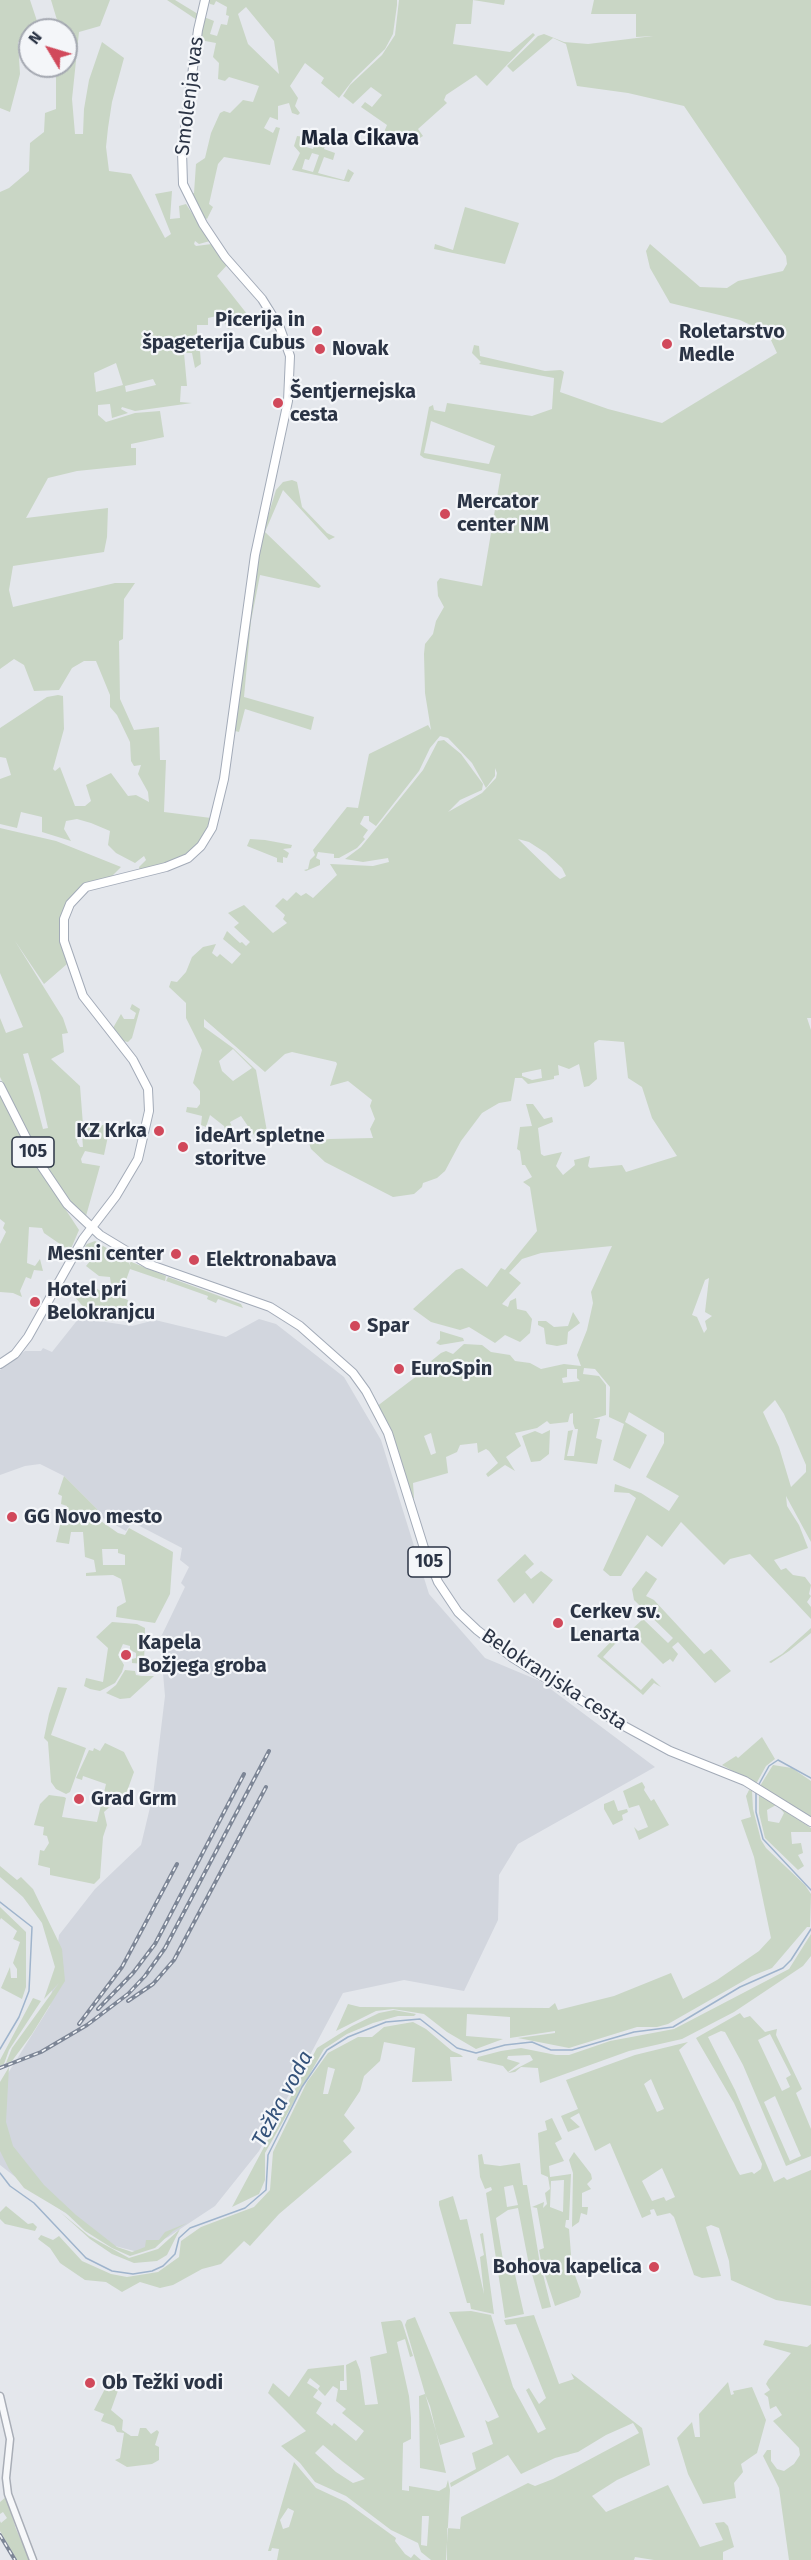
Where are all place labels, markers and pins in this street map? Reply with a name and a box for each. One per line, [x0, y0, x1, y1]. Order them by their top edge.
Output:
place label: Picerija in špageterija Cubus [142, 308, 305, 355]
place label: Roletarstvo Medle [679, 320, 785, 367]
marker: Picerija in špageterija Cubus [310, 324, 324, 338]
place label: Novak [332, 337, 389, 361]
marker: Roletarstvo Medle [660, 337, 674, 351]
marker: Novak [313, 342, 327, 356]
place label: Šentjernejska cesta [290, 380, 416, 427]
marker: Šentjernejska cesta [271, 396, 285, 410]
place label: Mercator center NM [457, 490, 549, 537]
marker: Mercator center NM [438, 507, 452, 521]
place label: KZ Krka [76, 1119, 147, 1143]
marker: KZ Krka [152, 1124, 166, 1138]
place label: ideArt spletne storitve [195, 1124, 325, 1171]
marker: ideArt spletne storitve [176, 1140, 190, 1154]
place label: Mesni center [47, 1242, 164, 1266]
marker: Mesni center [169, 1247, 183, 1261]
place label: Elektronabava [206, 1248, 337, 1272]
marker: Elektronabava [187, 1253, 201, 1267]
place label: Hotel pri Belokranjcu [47, 1278, 155, 1325]
marker: Hotel pri Belokranjcu [28, 1295, 42, 1309]
place label: Spar [367, 1314, 409, 1338]
marker: Spar [348, 1319, 362, 1333]
place label: EuroSpin [411, 1357, 492, 1381]
marker: EuroSpin [392, 1362, 406, 1376]
place label: GG Novo mesto [24, 1505, 162, 1529]
marker: GG Novo mesto [5, 1510, 19, 1524]
place label: Cerkev sv. Lenarta [570, 1600, 660, 1647]
marker: Cerkev sv. Lenarta [551, 1616, 565, 1630]
place label: Kapela Božjega groba [138, 1631, 267, 1678]
marker: Kapela Božjega groba [119, 1648, 133, 1662]
place label: Grad Grm [91, 1787, 177, 1811]
marker: Grad Grm [72, 1792, 86, 1806]
place label: Bohova kapelica [493, 2255, 642, 2279]
marker: Bohova kapelica [647, 2260, 661, 2274]
place label: Ob Težki vodi [102, 2371, 223, 2395]
marker: Ob Težki vodi [83, 2376, 97, 2390]

